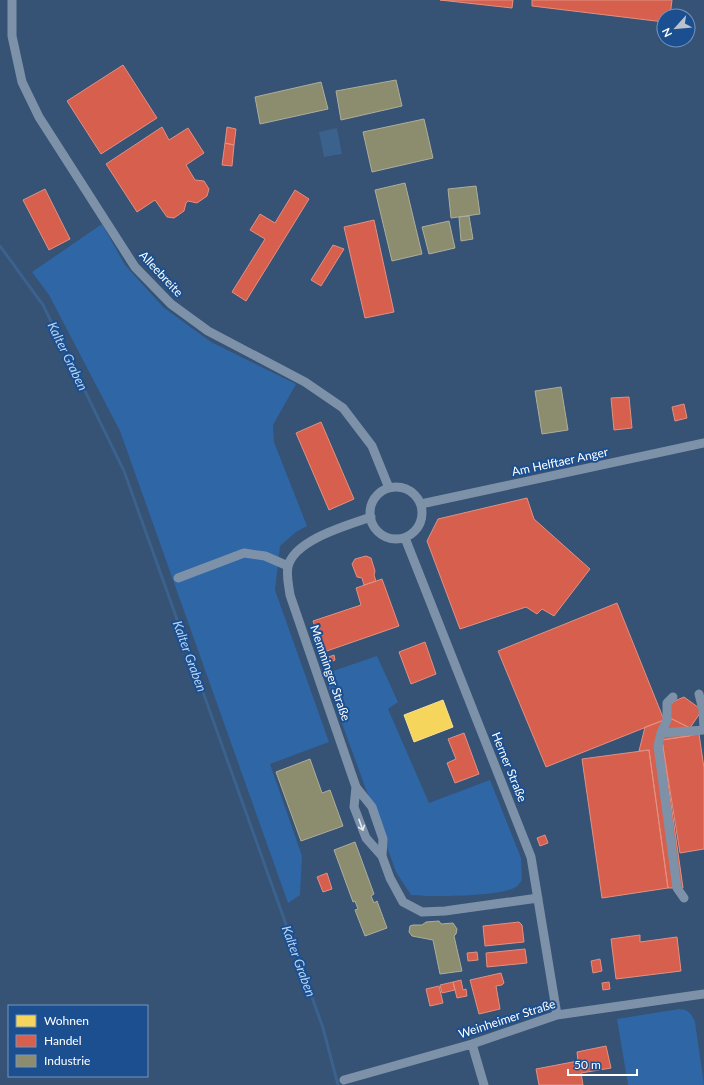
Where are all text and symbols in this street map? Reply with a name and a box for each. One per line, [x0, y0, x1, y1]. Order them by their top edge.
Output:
north arrow [656, 8, 696, 48]
text: N [659, 26, 674, 39]
street label: Alleebreite [136, 248, 186, 300]
water label: Kalter Graben [44, 319, 92, 393]
street label: Am Helftaer Anger [510, 444, 610, 479]
water label: Kalter Graben [170, 618, 210, 694]
street label: Memminger Straße [307, 623, 354, 723]
street label: Herner Straße [489, 730, 530, 804]
one-way arrow [357, 818, 365, 830]
water label: Kalter Graben [279, 923, 319, 999]
street label: Weinheimer Straße [456, 996, 557, 1041]
legend [8, 1005, 148, 1077]
text: Wohnen [44, 1013, 89, 1028]
text: Handel [44, 1033, 82, 1048]
scale bar [568, 1051, 637, 1077]
text: Industrie [44, 1053, 90, 1068]
text: 50 m [574, 1057, 601, 1072]

